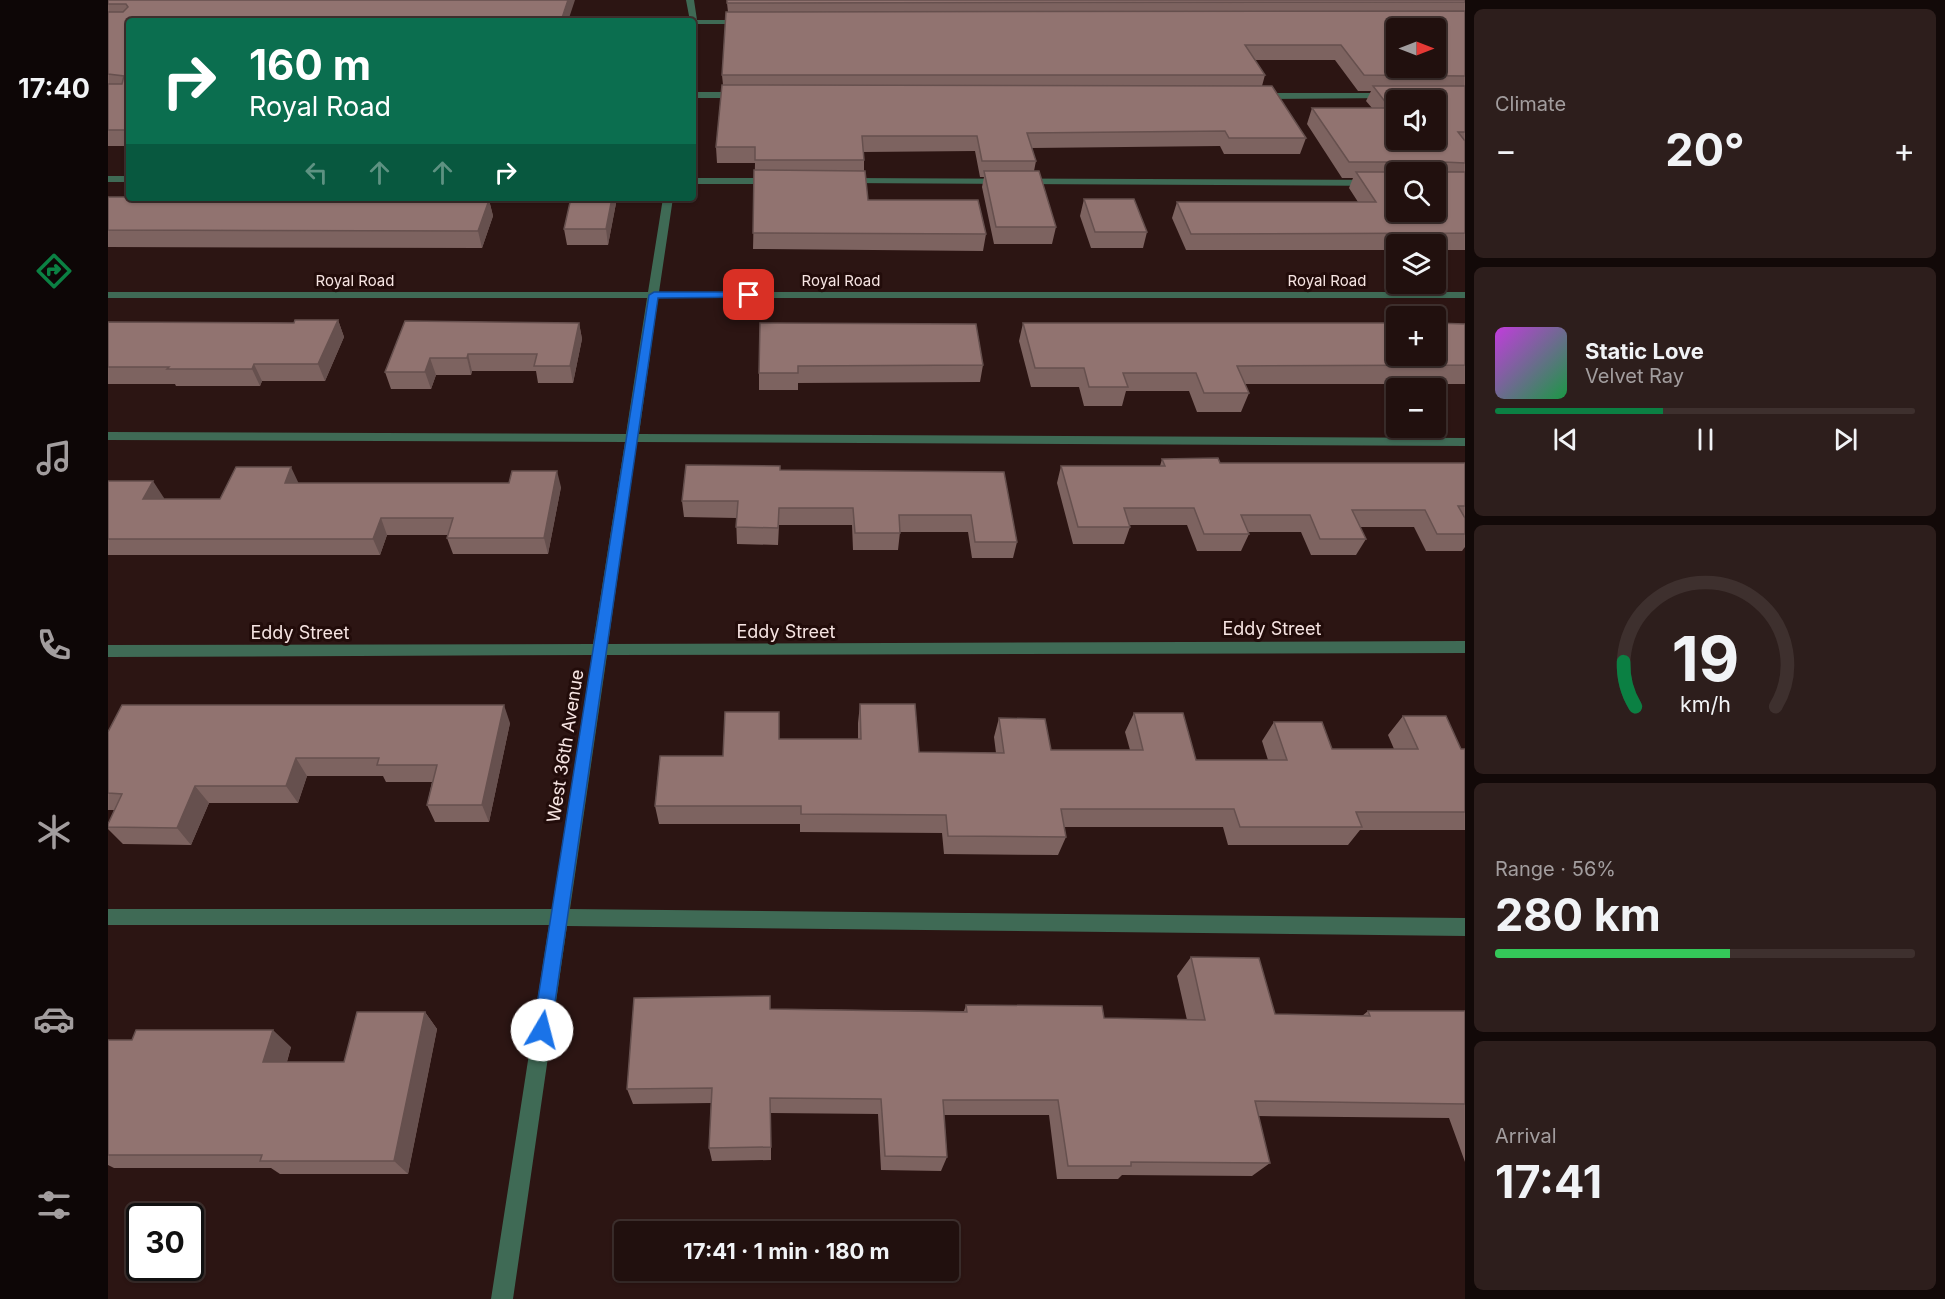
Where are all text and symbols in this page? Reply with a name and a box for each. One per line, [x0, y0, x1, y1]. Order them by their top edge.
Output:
north arrow [1386, 18, 1446, 78]
map controls [1386, 18, 1446, 438]
text: 160 m [249, 39, 371, 90]
icon: right [150, 42, 228, 120]
text: 17:40 [18, 72, 90, 105]
text: Royal Road [249, 90, 391, 123]
button: sound [1386, 90, 1446, 150]
text: Climate [1495, 92, 1566, 116]
text: 20° [1665, 122, 1745, 177]
text: − [1495, 130, 1517, 170]
text: + [1893, 130, 1915, 170]
icon: left [300, 156, 333, 189]
icon: ahead [363, 156, 396, 189]
icon: ahead [426, 156, 459, 189]
icon: right [489, 156, 522, 189]
button: search [1386, 162, 1446, 222]
button: layers [1386, 234, 1446, 294]
icon: directions [33, 250, 75, 292]
pin [723, 269, 774, 320]
street label: Royal Road [316, 271, 394, 290]
street label: Royal Road [802, 271, 880, 290]
street label: Royal Road [1288, 271, 1366, 290]
icon: arrive [732, 278, 765, 311]
button: + [1386, 306, 1446, 366]
text: Static Love [1585, 338, 1704, 364]
text: Velvet Ray [1585, 364, 1684, 388]
button: − [1386, 378, 1446, 438]
icon: previous [1549, 423, 1582, 456]
icon: pause [1689, 423, 1722, 456]
icon: next [1829, 423, 1862, 456]
icon: music [33, 437, 75, 479]
street label: Eddy Street [1223, 618, 1322, 639]
street label: Eddy Street [737, 621, 836, 642]
text: 19 [1671, 621, 1739, 696]
street label: Eddy Street [251, 622, 350, 643]
icon: phone [33, 624, 75, 666]
street label: West 36th Avenue [543, 668, 587, 824]
text: km/h [1680, 691, 1730, 717]
icon: climate [33, 811, 75, 853]
text: Range · 56% [1495, 857, 1616, 881]
text: 280 km [1495, 887, 1661, 942]
icon: car [33, 998, 75, 1040]
position arrow [510, 998, 574, 1062]
text: Arrival [1495, 1124, 1557, 1148]
text: 17:41 [1495, 1154, 1602, 1209]
icon: filters [33, 1184, 75, 1226]
speed limit sign: 30 [126, 1203, 204, 1281]
text: 17:41 · 1 min · 180 m [683, 1238, 890, 1264]

